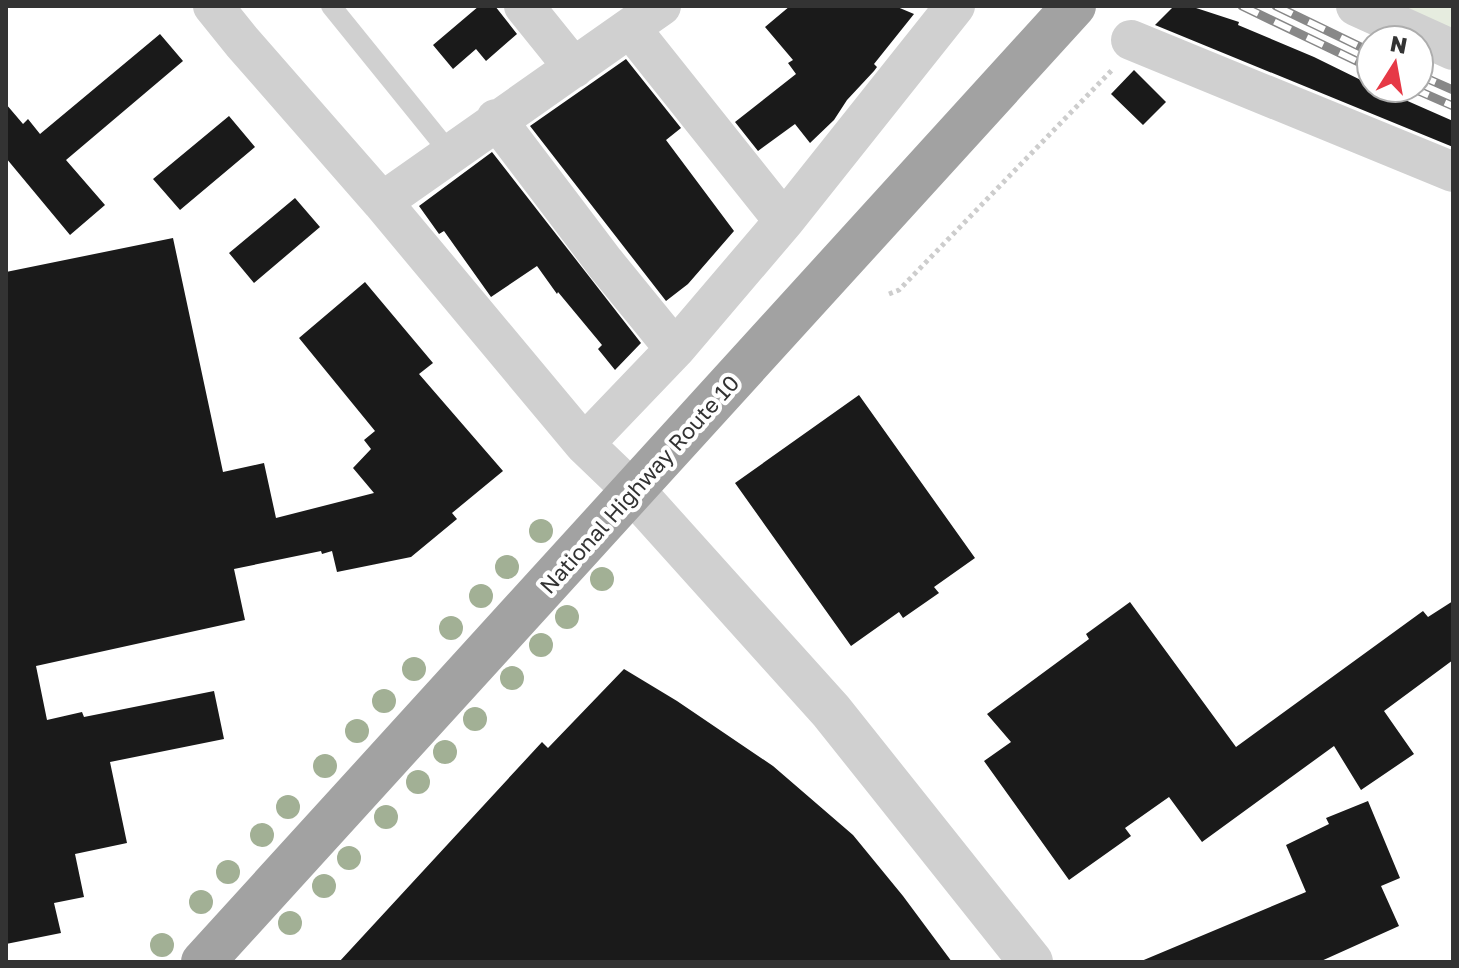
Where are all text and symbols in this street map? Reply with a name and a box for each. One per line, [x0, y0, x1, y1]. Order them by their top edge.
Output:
north arrow [1355, 24, 1435, 104]
text: N [1388, 29, 1410, 59]
street label: National Highway Route 10 [534, 369, 744, 599]

